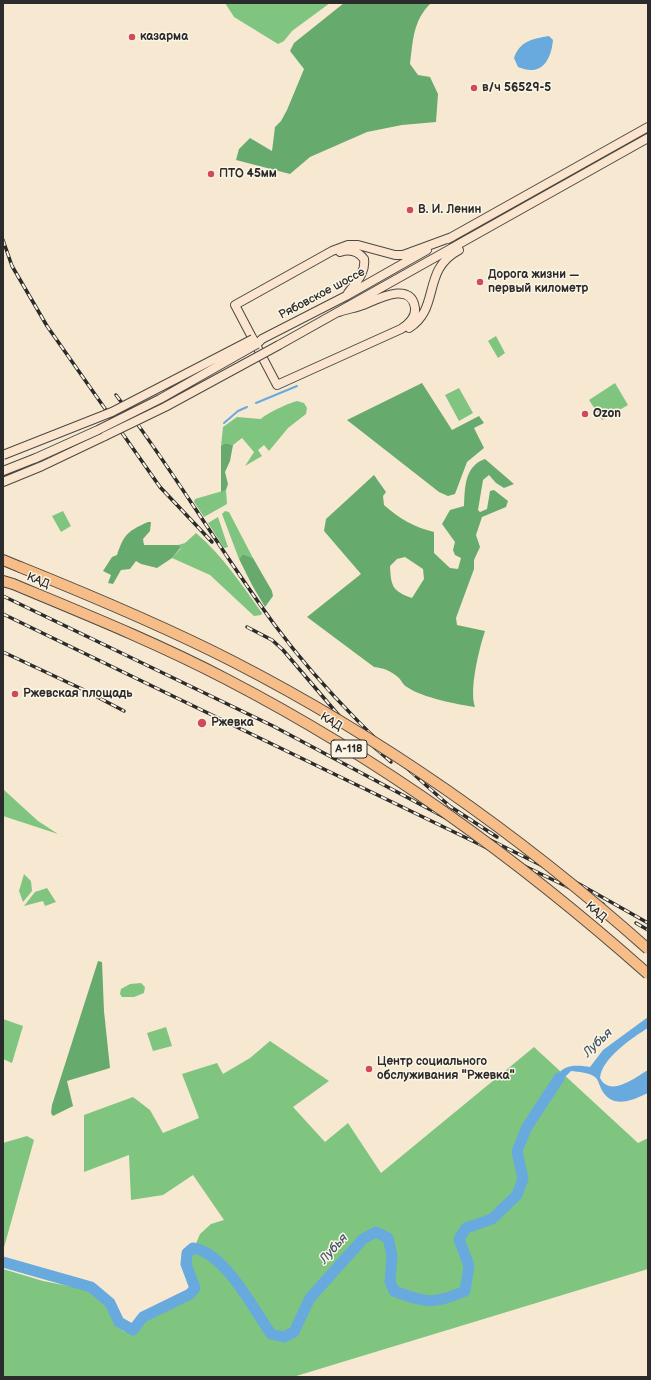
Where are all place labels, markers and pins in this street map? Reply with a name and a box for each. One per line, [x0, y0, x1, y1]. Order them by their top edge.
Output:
place label: казарма [140, 30, 188, 44]
marker: казарма [127, 32, 137, 42]
place label: в/ч 56529-5 [482, 81, 551, 95]
marker: в/ч 56529-5 [469, 83, 479, 93]
place label: ПТО 45мм [219, 167, 277, 181]
marker: ПТО 45мм [206, 169, 216, 179]
place label: В. И. Ленин [418, 203, 481, 217]
marker: В. И. Ленин [405, 205, 415, 215]
place label: Дорога жизни — первый километр [488, 268, 588, 296]
marker: Дорога жизни — первый километр [475, 277, 485, 287]
place label: Ozon [593, 407, 621, 421]
marker: Ozon [580, 409, 590, 419]
place label: Ржевская площадь [23, 687, 132, 701]
marker: Ржевская площадь [10, 689, 20, 699]
place label: Ржевка [211, 716, 254, 730]
marker: Ржевка [196, 717, 208, 729]
place label: Центр социального обслуживания "Ржевка" [377, 1055, 515, 1083]
marker: Центр социального обслуживания "Ржевка" [364, 1064, 374, 1074]

